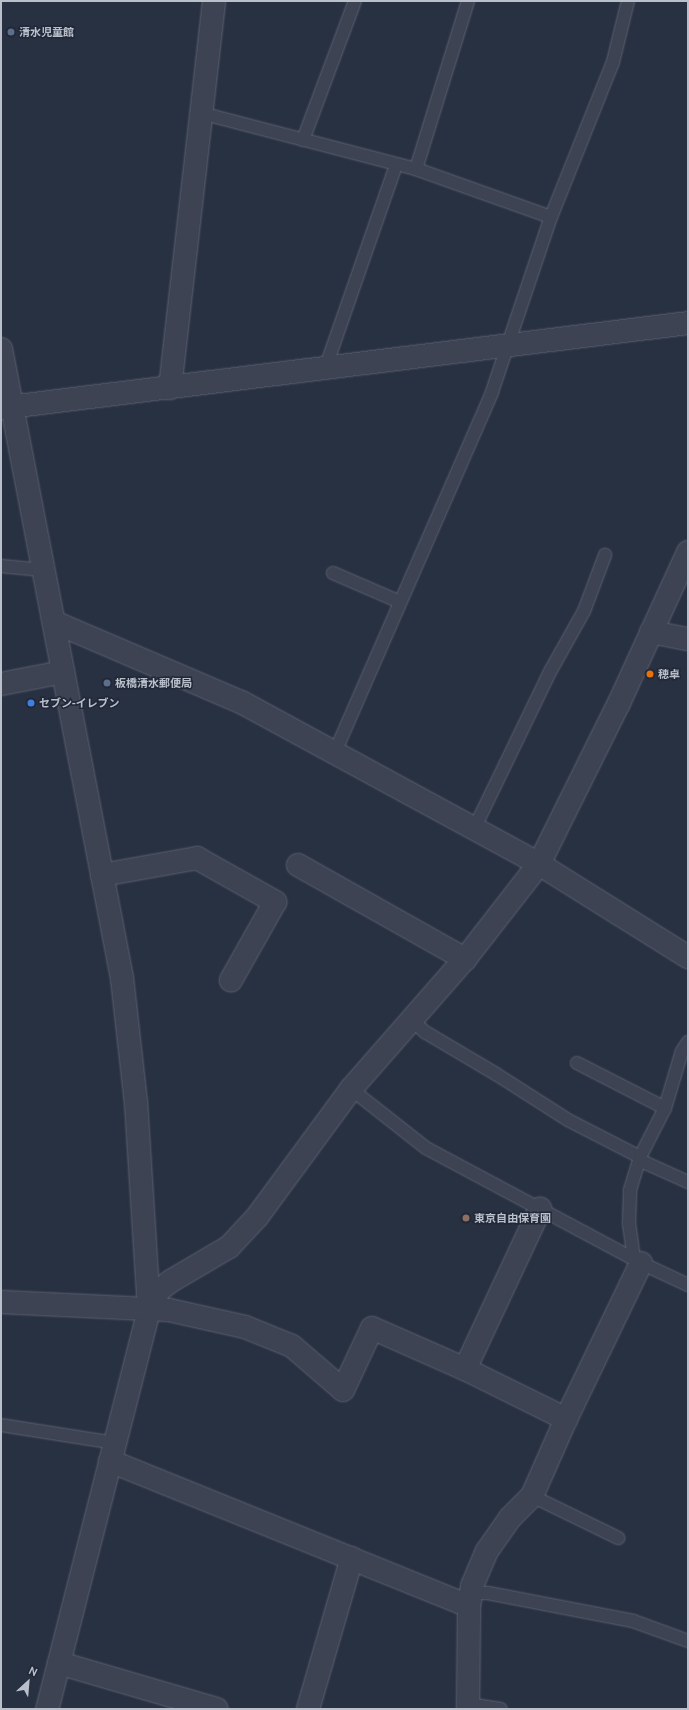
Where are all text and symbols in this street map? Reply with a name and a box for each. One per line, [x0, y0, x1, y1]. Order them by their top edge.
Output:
place label: 清水児童館 [19, 25, 74, 39]
marker: 清水児童館 [6, 27, 16, 37]
place label: 穂卓 [658, 667, 680, 681]
marker: 穂卓 [645, 669, 655, 679]
place label: 板橋清水郵便局 [115, 676, 192, 690]
marker: 板橋清水郵便局 [102, 678, 112, 688]
place label: セブン-イレブン [39, 696, 120, 710]
marker: セブン-イレブン [26, 698, 36, 708]
place label: 東京自由保育園 [474, 1211, 551, 1225]
marker: 東京自由保育園 [461, 1213, 471, 1223]
north arrow [8, 1662, 48, 1702]
text: N [27, 1664, 40, 1678]

